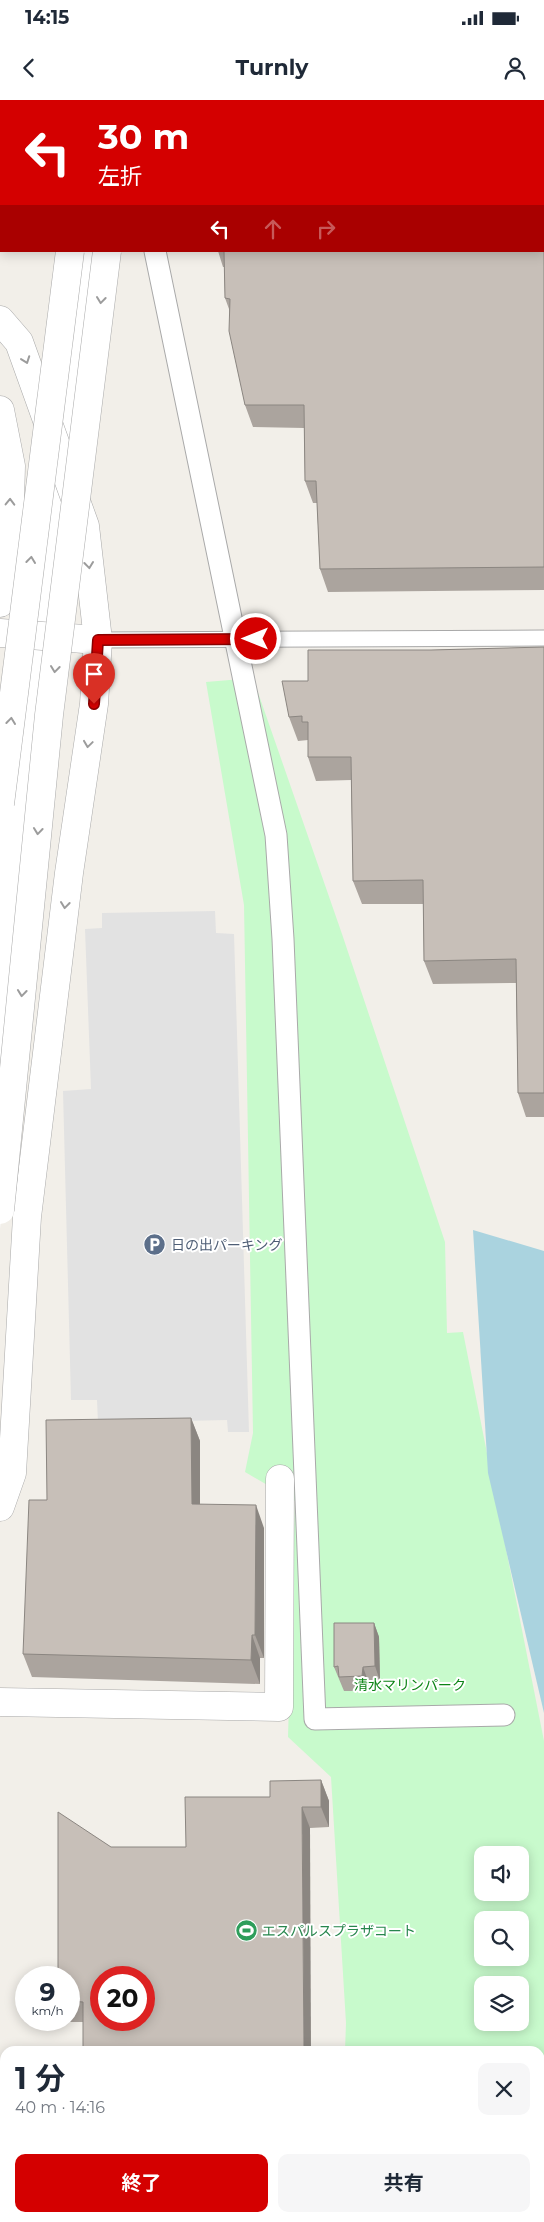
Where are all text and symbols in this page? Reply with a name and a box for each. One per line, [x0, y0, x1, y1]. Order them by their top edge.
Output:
text: 14:15 [25, 6, 69, 29]
icon: back [15, 54, 43, 82]
text: Turnly [236, 54, 308, 81]
icon: person [501, 54, 529, 82]
text: 30 m [98, 115, 189, 158]
icon: left [15, 120, 80, 185]
text: 左折 [98, 163, 142, 190]
icon: left [206, 215, 234, 243]
icon: ahead [259, 215, 287, 243]
icon: right [312, 215, 340, 243]
one-way arrow [96, 296, 107, 304]
one-way arrow [20, 356, 30, 364]
one-way arrow [5, 498, 15, 506]
one-way arrow [25, 556, 36, 564]
one-way arrow [83, 561, 94, 569]
position arrow [229, 612, 281, 664]
pin [73, 653, 115, 704]
icon: arrive [80, 660, 108, 688]
one-way arrow [50, 666, 61, 674]
one-way arrow [5, 717, 15, 726]
one-way arrow [83, 740, 94, 748]
one-way arrow [32, 827, 43, 835]
one-way arrow [60, 901, 71, 909]
one-way arrow [16, 989, 27, 997]
parking icon: 日の出パーキング [143, 1233, 167, 1257]
place label: 日の出パーキング [171, 1236, 283, 1254]
park label: 清水マリンパーク [354, 1676, 466, 1694]
map controls [474, 1846, 529, 2031]
button: sound [474, 1846, 529, 1901]
button: search [474, 1911, 529, 1966]
sports icon: エスパルスプラザコート [234, 1919, 258, 1943]
place label: エスパルスプラザコート [262, 1922, 416, 1940]
speed limit sign: 20 [90, 1966, 155, 2031]
button: layers [474, 1976, 529, 2031]
text: 9 [40, 1977, 55, 2007]
text: km/h [31, 2003, 64, 2018]
text: 1 分 [15, 2060, 65, 2097]
button: close [478, 2063, 530, 2115]
text: 40 m · 14:16 [15, 2098, 105, 2117]
button: 終了 [15, 2154, 268, 2212]
button: 共有 [278, 2154, 530, 2212]

